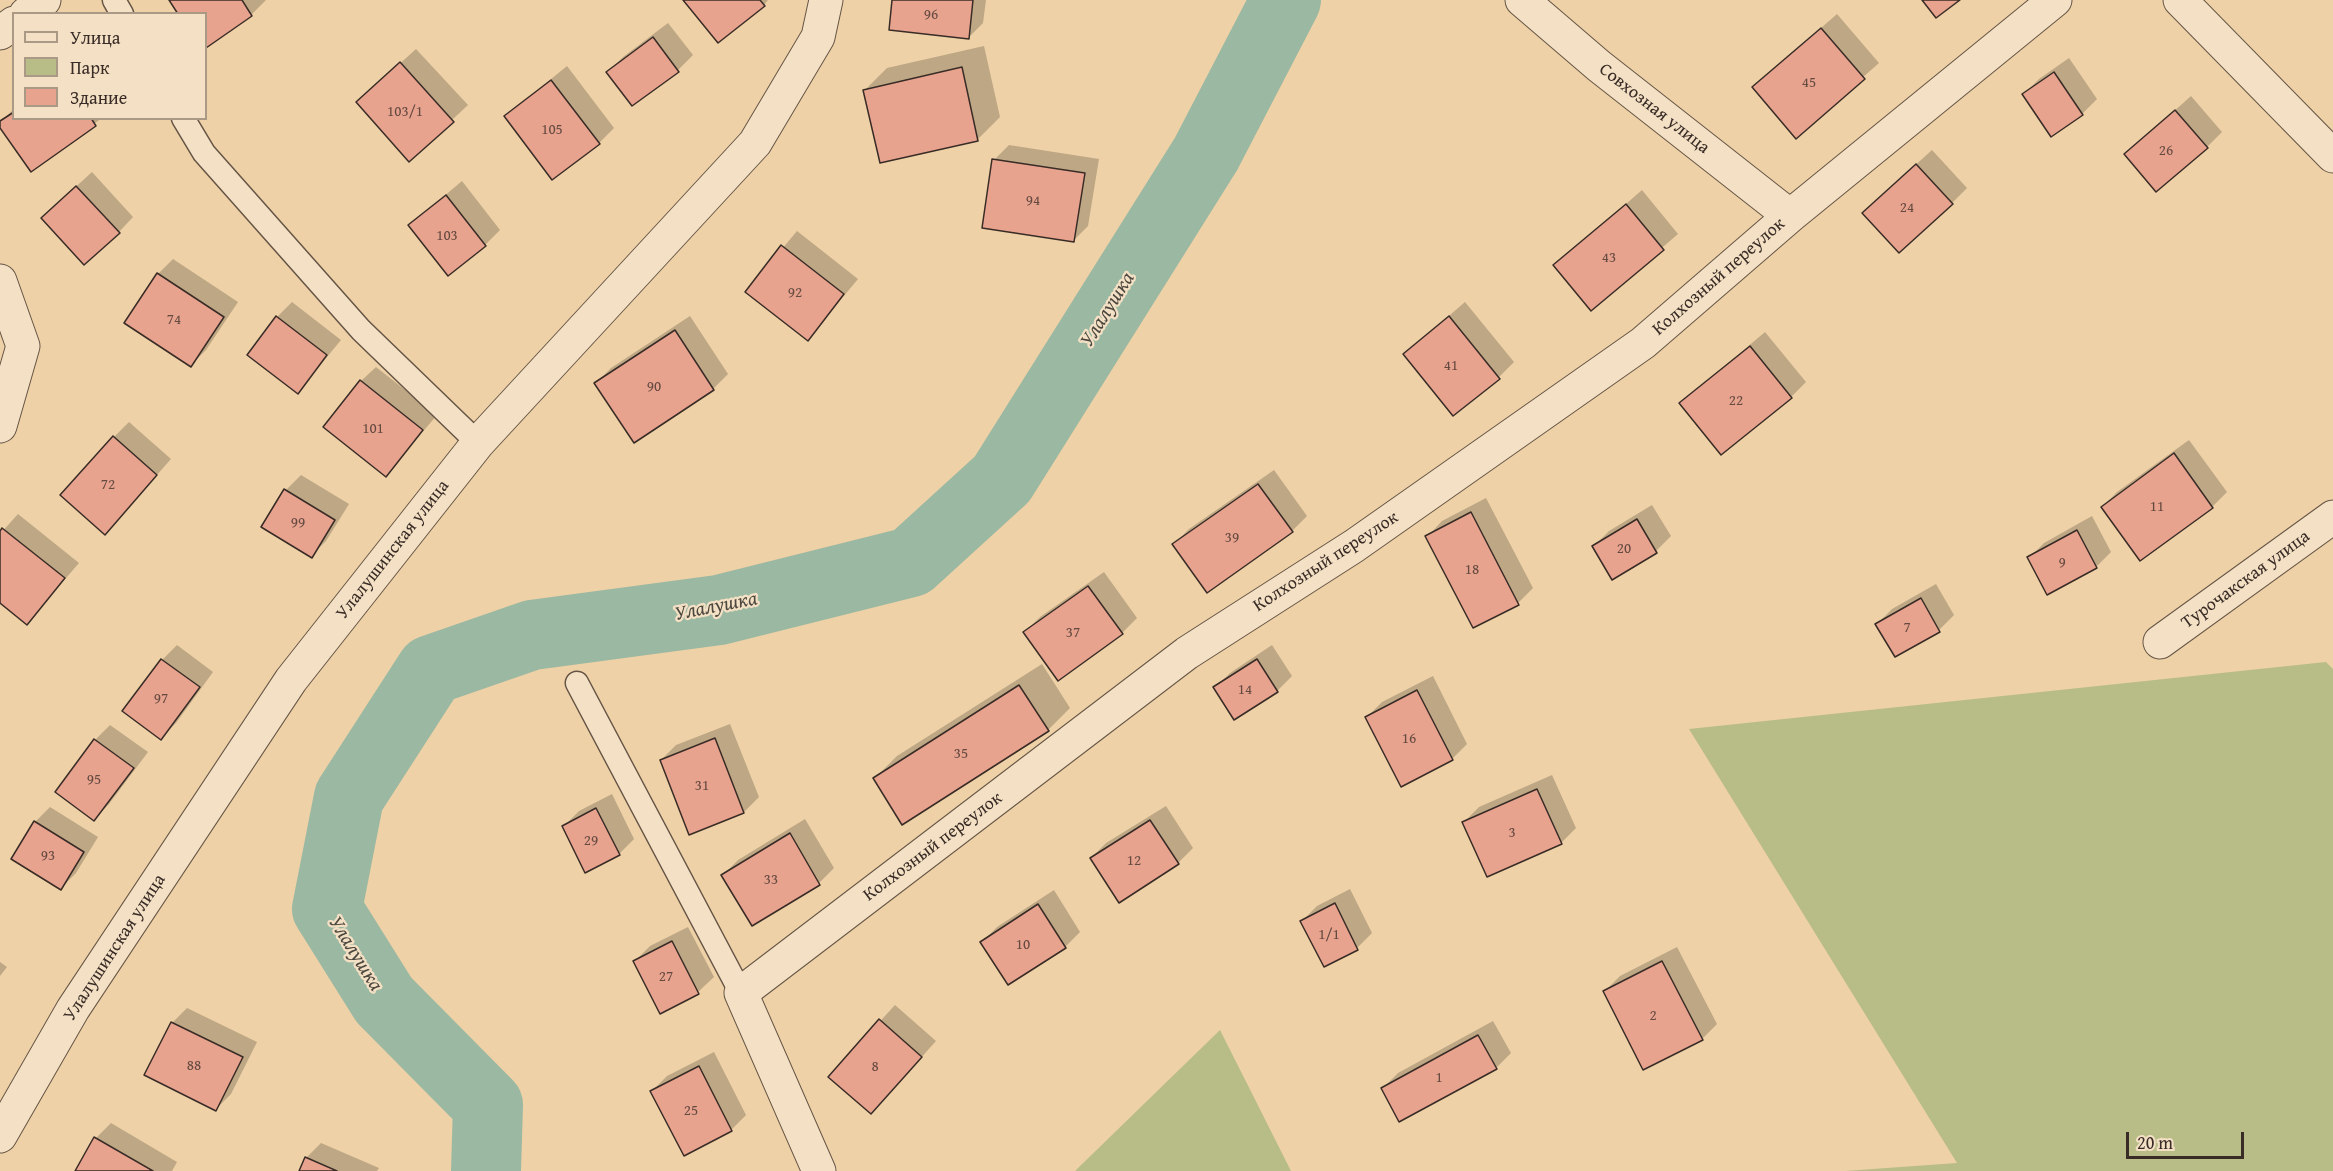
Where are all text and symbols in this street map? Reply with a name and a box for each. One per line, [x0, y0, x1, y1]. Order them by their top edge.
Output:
house number: 96 [924, 6, 938, 24]
legend [12, 12, 207, 120]
text: Улица [70, 24, 120, 51]
text: Парк [70, 54, 109, 81]
street label: Совхозная улица [1594, 59, 1714, 159]
house number: 45 [1802, 74, 1816, 92]
text: Здание [70, 84, 127, 111]
house number: 103/1 [387, 103, 423, 121]
house number: 105 [541, 121, 563, 139]
house number: 26 [2159, 142, 2173, 160]
house number: 94 [1026, 192, 1040, 210]
house number: 24 [1900, 199, 1914, 217]
street label: Колхозный переулок [1648, 214, 1790, 340]
house number: 103 [436, 227, 458, 245]
house number: 43 [1602, 249, 1616, 267]
water label: Улалушка [1076, 268, 1140, 352]
house number: 92 [788, 284, 802, 302]
house number: 74 [167, 311, 181, 329]
house number: 41 [1444, 357, 1458, 375]
house number: 90 [647, 378, 661, 396]
house number: 22 [1729, 392, 1743, 410]
house number: 101 [362, 420, 384, 438]
house number: 72 [101, 476, 115, 494]
street label: Улалушинская улица [332, 476, 454, 624]
house number: 11 [2150, 498, 2164, 516]
street label: Колхозный переулок [1249, 507, 1403, 617]
house number: 99 [291, 514, 305, 532]
street label: Турочакская улица [2178, 526, 2314, 634]
house number: 39 [1225, 529, 1239, 547]
house number: 20 [1617, 540, 1631, 558]
house number: 9 [2058, 554, 2066, 572]
house number: 18 [1465, 561, 1479, 579]
water label: Улалушка [673, 587, 759, 627]
house number: 7 [1903, 619, 1911, 637]
house number: 37 [1066, 624, 1080, 642]
house number: 14 [1238, 681, 1252, 699]
house number: 97 [154, 690, 168, 708]
house number: 16 [1402, 730, 1416, 748]
house number: 35 [954, 745, 968, 763]
house number: 95 [87, 771, 101, 789]
house number: 31 [695, 777, 709, 795]
street label: Колхозный переулок [859, 788, 1007, 906]
house number: 3 [1508, 824, 1516, 842]
house number: 29 [584, 832, 598, 850]
house number: 93 [41, 847, 55, 865]
house number: 12 [1127, 852, 1141, 870]
street label: Улалушинская улица [59, 870, 171, 1026]
house number: 33 [764, 871, 778, 889]
water label: Улалушка [323, 912, 387, 996]
house number: 1/1 [1318, 926, 1340, 944]
house number: 10 [1016, 936, 1030, 954]
house number: 27 [659, 968, 673, 986]
house number: 2 [1649, 1007, 1657, 1025]
house number: 88 [187, 1057, 201, 1075]
house number: 8 [871, 1058, 879, 1076]
house number: 1 [1435, 1069, 1443, 1087]
house number: 25 [684, 1102, 698, 1120]
scale bar [2129, 1120, 2248, 1158]
text: 20 m [2137, 1129, 2173, 1156]

